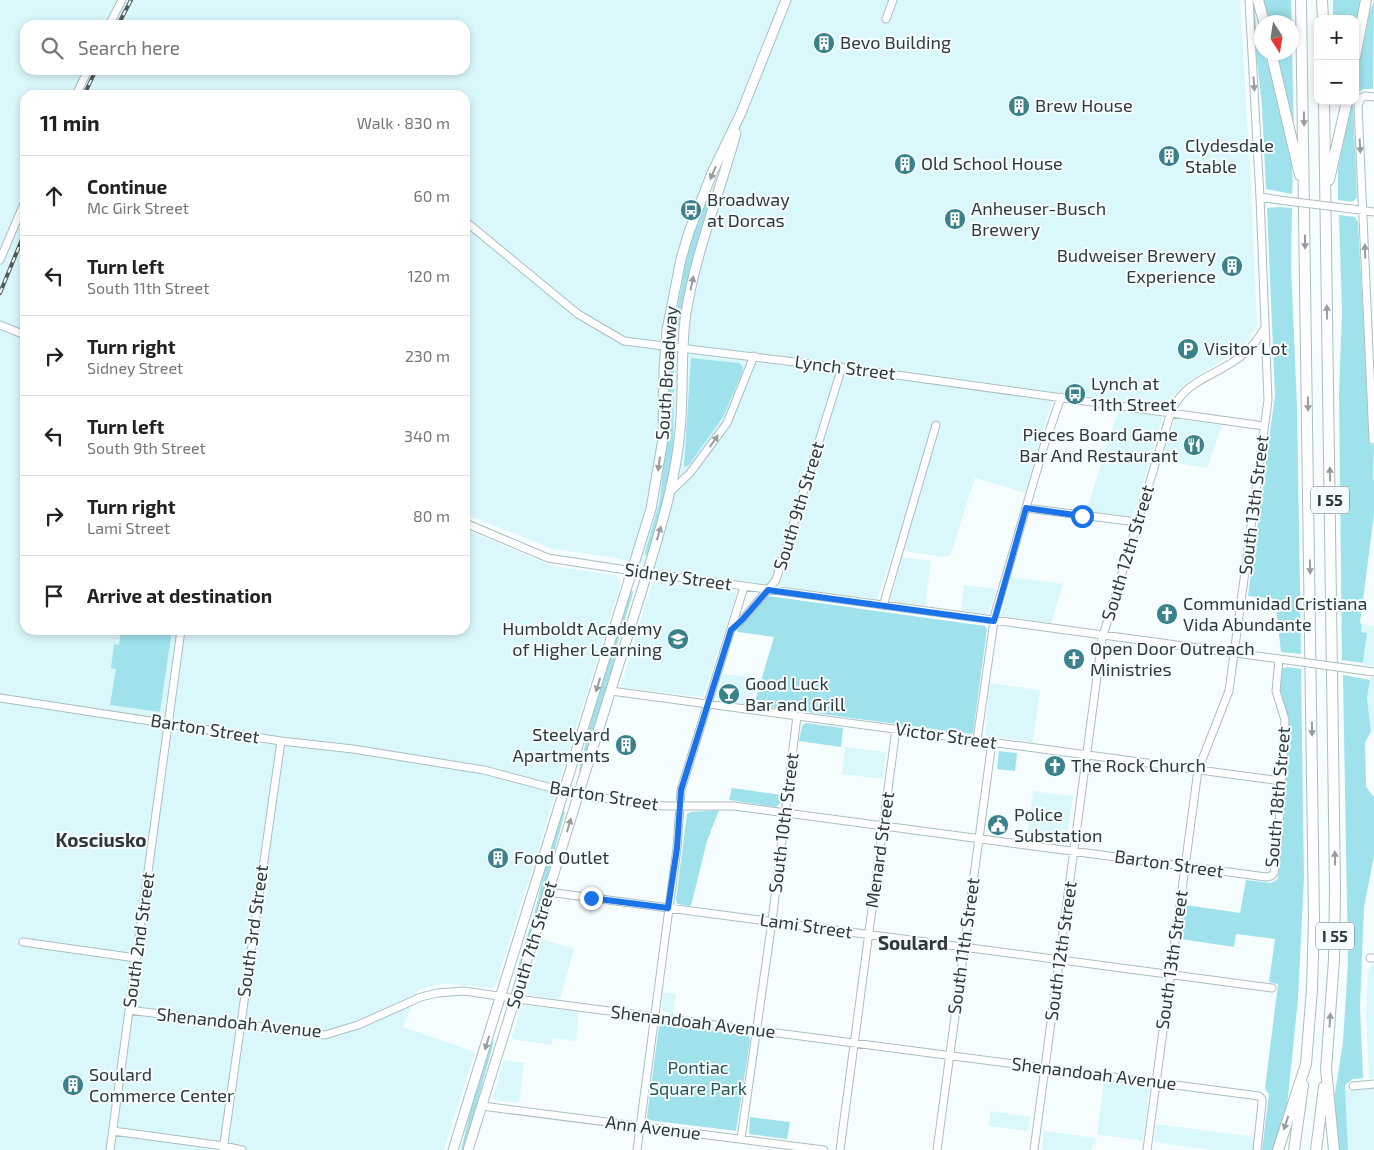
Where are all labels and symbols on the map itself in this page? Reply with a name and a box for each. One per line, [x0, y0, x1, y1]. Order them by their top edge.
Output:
north arrow [1254, 15, 1299, 60]
building icon: Bevo Building [812, 31, 836, 55]
place label: Bevo Building [840, 31, 951, 53]
one-way arrow [1250, 76, 1258, 92]
building icon: Brew House [1007, 94, 1031, 118]
place label: Brew House [1035, 94, 1133, 116]
one-way arrow [1300, 111, 1308, 127]
place label: Clydesdale Stable [1185, 134, 1274, 177]
one-way arrow [1356, 138, 1364, 154]
building icon: Clydesdale Stable [1157, 144, 1181, 168]
building icon: Old School House [893, 152, 917, 176]
place label: Old School House [921, 152, 1063, 174]
one-way arrow [708, 166, 716, 180]
place label: Broadway at Dorcas [707, 188, 790, 231]
place label: Anheuser-Busch Brewery [971, 197, 1106, 240]
bus stop icon: Broadway at Dorcas [679, 198, 703, 222]
building icon: Anheuser-Busch Brewery [943, 207, 967, 231]
one-way arrow [1301, 234, 1309, 250]
one-way arrow [1360, 243, 1368, 259]
place label: Budweiser Brewery Experience [1057, 244, 1216, 287]
building icon: Budweiser Brewery Experience [1220, 254, 1244, 278]
one-way arrow [688, 275, 696, 290]
one-way arrow [1323, 303, 1331, 319]
street label: South Broadway [650, 305, 682, 441]
parking icon: Visitor Lot [1176, 337, 1200, 361]
place label: Visitor Lot [1204, 337, 1287, 359]
street label: Lynch Street [794, 350, 897, 384]
place label: Lynch at 11th Street [1091, 372, 1177, 415]
bus stop icon: Lynch at 11th Street [1063, 382, 1087, 406]
one-way arrow [1304, 397, 1312, 413]
place label: Pieces Board Game Bar And Restaurant [1019, 423, 1178, 466]
restaurant icon: Pieces Board Game Bar And Restaurant [1182, 433, 1206, 457]
one-way arrow [709, 434, 719, 448]
street label: South 13th Street [1234, 434, 1272, 576]
street label: South 9th Street [768, 438, 828, 573]
one-way arrow [655, 457, 663, 473]
one-way arrow [1325, 466, 1333, 482]
street label: South 12th Street [1096, 482, 1158, 623]
road number: I 55 [1311, 486, 1349, 514]
route start [1071, 505, 1094, 528]
one-way arrow [656, 525, 664, 540]
street label: Sidney Street [623, 558, 733, 594]
one-way arrow [1306, 559, 1314, 575]
place label: Communidad Cristiana Vida Abundante [1183, 592, 1367, 635]
church icon: Communidad Cristiana Vida Abundante [1155, 602, 1179, 626]
place label: Humboldt Academy of Higher Learning [502, 617, 662, 660]
school or university icon: Humboldt Academy of Higher Learning [666, 627, 690, 651]
place label: Open Door Outreach Ministries [1090, 637, 1255, 680]
church icon: Open Door Outreach Ministries [1062, 647, 1086, 671]
place label: Good Luck Bar and Grill [745, 672, 846, 715]
one-way arrow [593, 677, 601, 692]
bar icon: Good Luck Bar and Grill [717, 682, 741, 706]
street label: Barton Street [149, 709, 261, 747]
street label: Victor Street [894, 717, 998, 753]
one-way arrow [1308, 722, 1316, 738]
place label: Steelyard Apartments [513, 723, 610, 766]
street label: South 18th Street [1260, 725, 1294, 868]
building icon: Steelyard Apartments [614, 733, 638, 757]
street label: South 10th Street [763, 751, 803, 894]
church icon: The Rock Church [1043, 754, 1067, 778]
place label: The Rock Church [1071, 754, 1206, 776]
street label: Barton Street [548, 776, 660, 814]
street label: Menard Street [860, 790, 898, 909]
place label: Police Substation [1014, 803, 1103, 846]
public building icon: Police Substation [986, 813, 1010, 837]
one-way arrow [565, 817, 573, 832]
district label: Kosciusko [56, 828, 146, 851]
street label: Barton Street [1113, 844, 1225, 882]
building icon: Food Outlet [486, 846, 510, 870]
place label: Food Outlet [514, 846, 609, 868]
one-way arrow [1331, 849, 1339, 865]
street label: South 3rd Street [232, 863, 272, 998]
street label: South 2nd Street [118, 870, 158, 1009]
street label: South 11th Street [943, 876, 983, 1016]
street label: South 7th Street [501, 878, 561, 1011]
street label: South 12th Street [1039, 880, 1081, 1022]
route end [580, 887, 603, 910]
street label: South 13th Street [1150, 889, 1192, 1031]
street label: Lami Street [758, 908, 854, 942]
road number: I 55 [1316, 922, 1354, 949]
district label: Soulard [878, 931, 948, 954]
street label: Shenandoah Avenue [609, 1000, 777, 1042]
street label: Shenandoah Avenue [156, 1002, 323, 1042]
one-way arrow [1327, 1012, 1335, 1028]
one-way arrow [482, 1036, 490, 1051]
street label: Shenandoah Avenue [1010, 1052, 1178, 1094]
park label: Pontiac Square Park [649, 1056, 747, 1099]
place label: Soulard Commerce Center [89, 1063, 234, 1106]
building icon: Soulard Commerce Center [61, 1073, 85, 1097]
street label: Ann Avenue [604, 1110, 702, 1144]
one-way arrow [1282, 1116, 1289, 1131]

